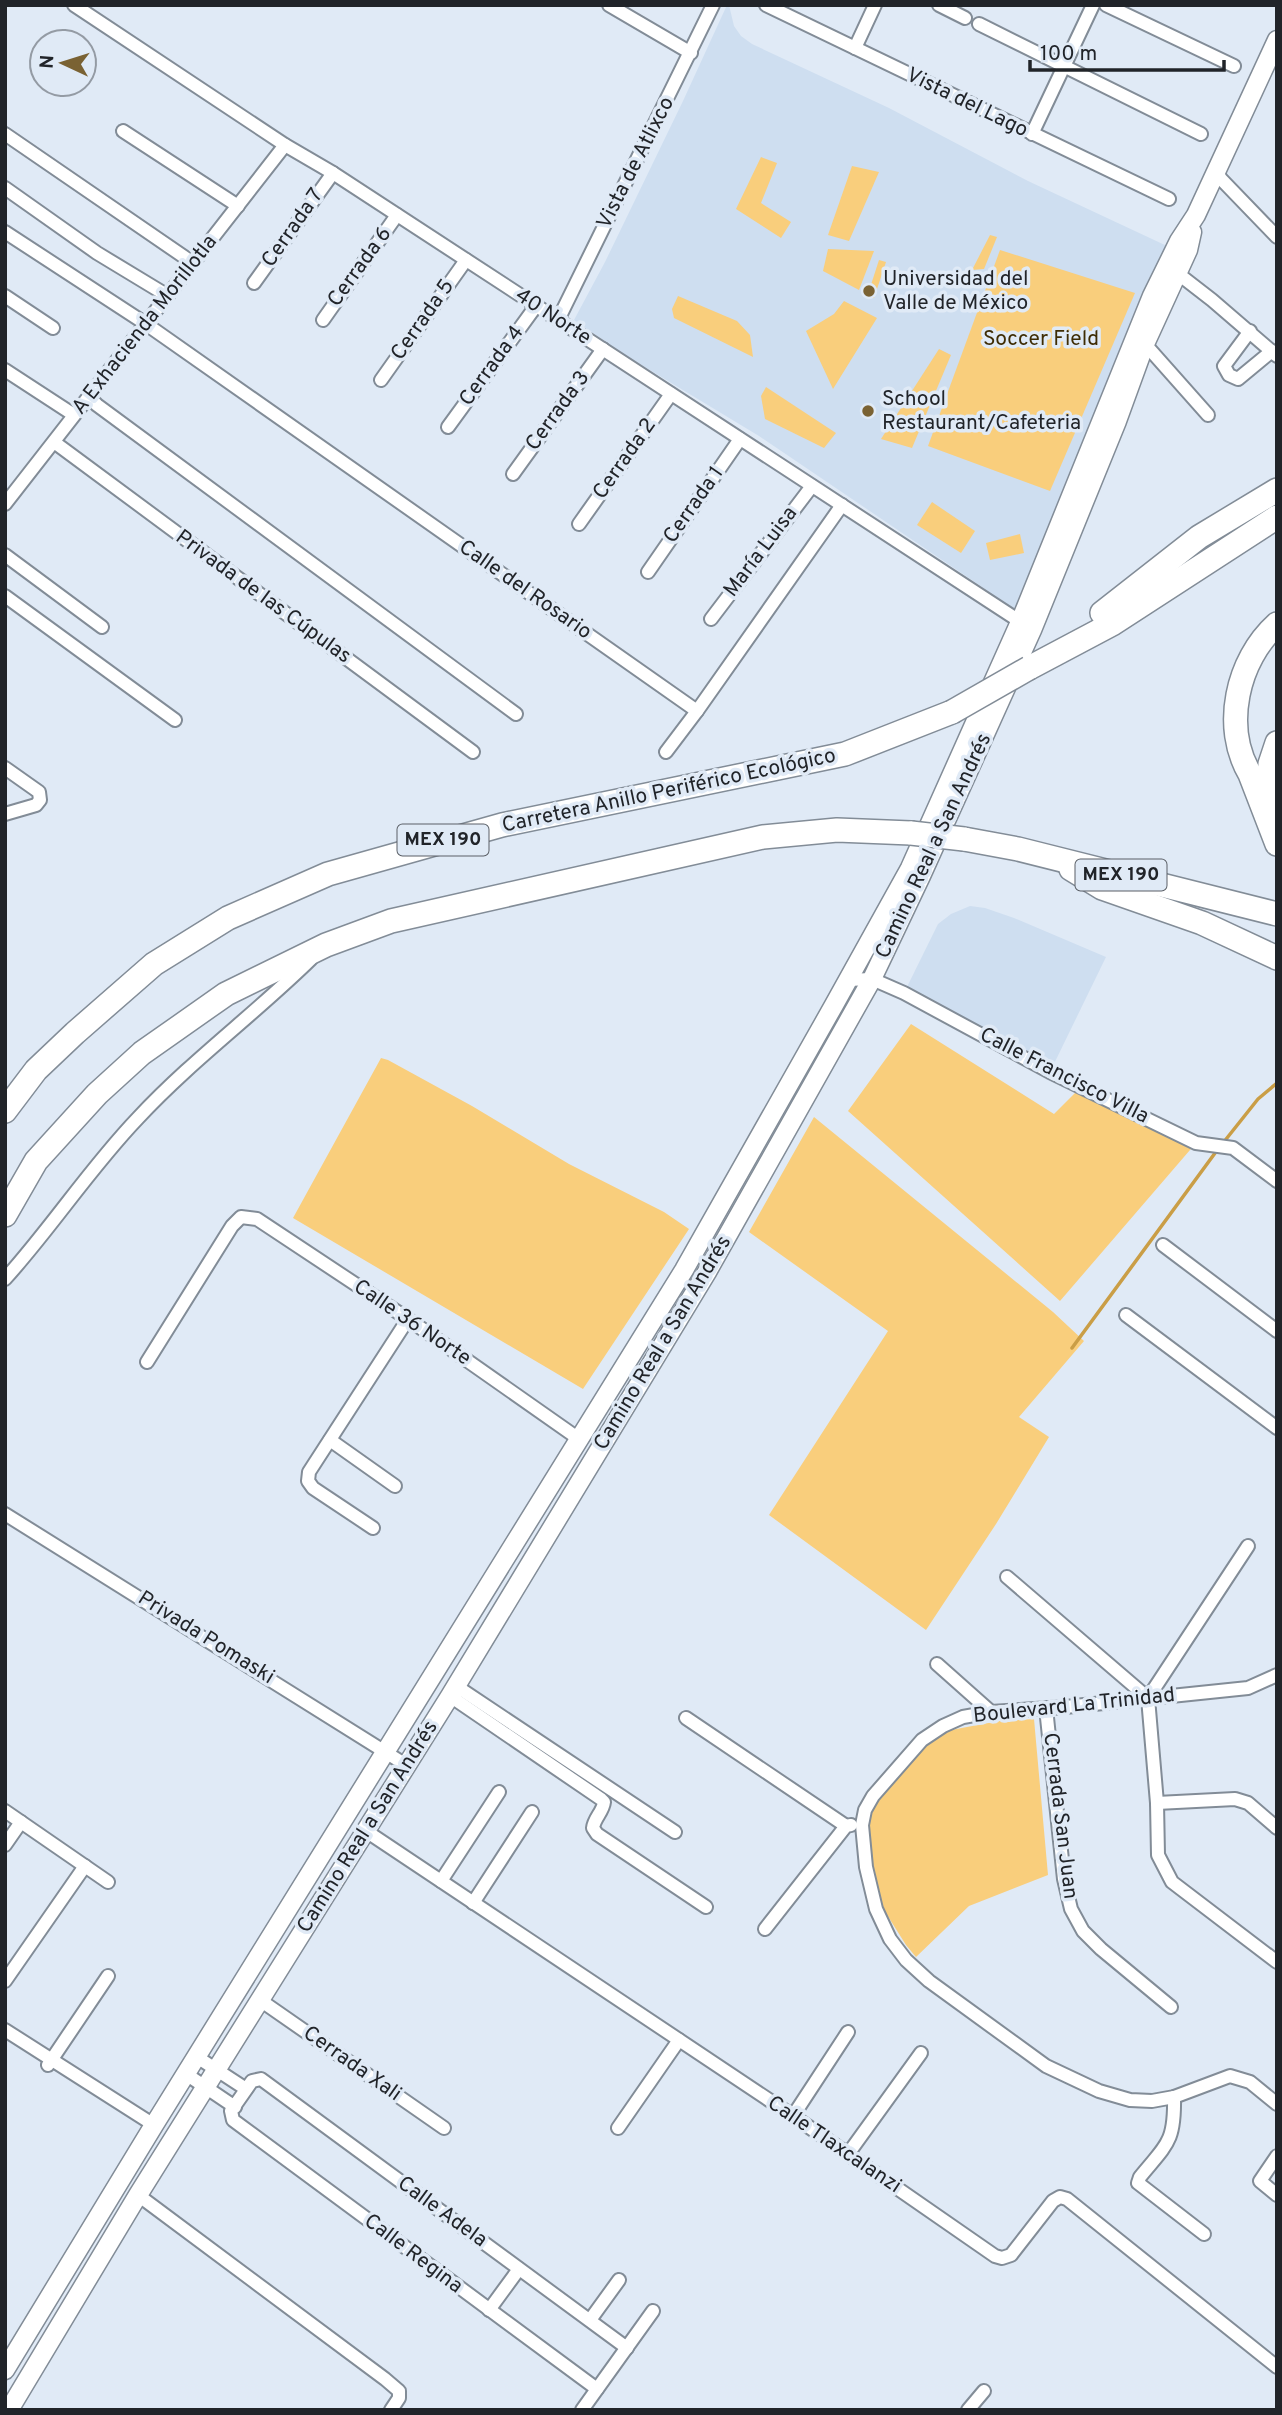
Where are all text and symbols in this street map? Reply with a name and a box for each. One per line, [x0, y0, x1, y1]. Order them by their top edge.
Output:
north arrow [28, 28, 98, 98]
scale bar [1030, 28, 1224, 72]
text: 100 m [1040, 41, 1097, 68]
text: N [36, 54, 60, 70]
street label: Vista del Lago [902, 62, 1032, 144]
street label: Vista de Atlixco [591, 92, 681, 234]
street label: Cerrada 7 [256, 183, 330, 273]
street label: Cerrada 6 [322, 222, 398, 312]
street label: A Exhacienda Morillotla [66, 230, 224, 420]
place label: Universidad del Valle de México [883, 266, 1028, 317]
street label: Cerrada 5 [385, 274, 461, 366]
street label: 40 Norte [510, 282, 596, 352]
marker: Universidad del Valle de México [861, 283, 877, 299]
street label: Cerrada 4 [454, 320, 530, 412]
park label: Soccer Field [983, 326, 1099, 353]
street label: Cerrada 3 [520, 366, 596, 456]
place label: School Restaurant/Cafeteria [882, 386, 1081, 437]
marker: School Restaurant/Cafeteria [860, 403, 876, 419]
street label: Cerrada 2 [587, 413, 663, 505]
street label: Cerrada 1 [658, 461, 730, 549]
street label: María Luisa [718, 501, 804, 603]
street label: Privada de las Cúpulas [170, 524, 356, 670]
street label: Calle del Rosario [453, 534, 597, 646]
street label: Camino Real a San Andrés [870, 729, 998, 963]
street label: Carretera Anillo Periférico Ecológico [500, 742, 838, 840]
road number: MEX 190 [398, 824, 488, 856]
road number: MEX 190 [1076, 860, 1166, 890]
street label: Calle Francisco Villa [975, 1022, 1153, 1130]
street label: Camino Real a San Andrés [588, 1231, 738, 1455]
street label: Calle 36 Norte [348, 1274, 476, 1372]
street label: Privada Pomaski [133, 1585, 279, 1691]
street label: Boulevard La Trinidad [972, 1682, 1176, 1730]
street label: Camino Real a San Andrés [291, 1716, 445, 1938]
street label: Cerrada San Juan [1036, 1731, 1084, 1901]
street label: Cerrada Xali [297, 2020, 407, 2108]
street label: Calle Tlaxcalanzi [762, 2090, 906, 2200]
street label: Calle Adela [392, 2170, 492, 2254]
street label: Calle Regina [358, 2208, 468, 2300]

